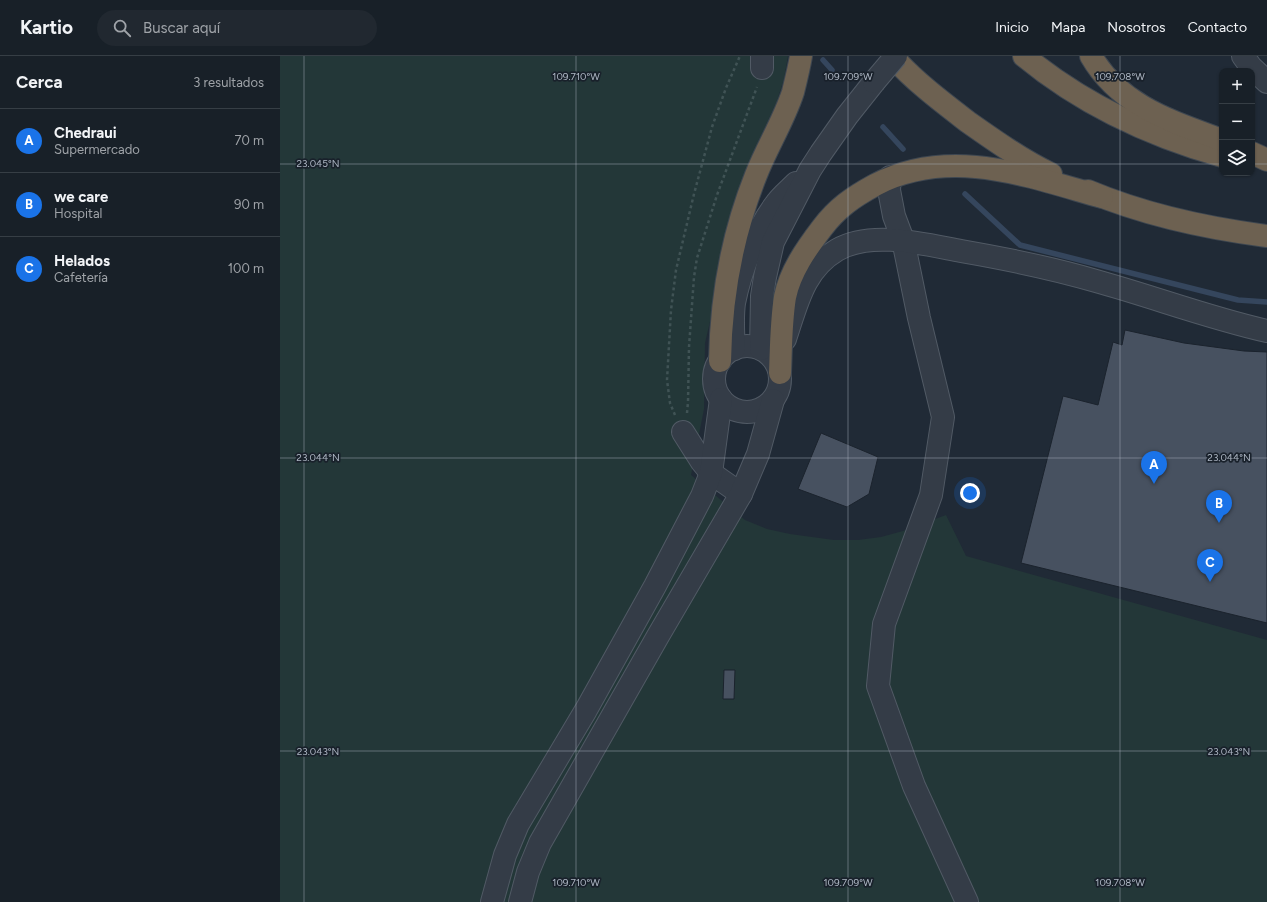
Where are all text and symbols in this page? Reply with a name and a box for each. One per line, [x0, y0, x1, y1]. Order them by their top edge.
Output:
search box [97, 10, 377, 46]
text: Kartio [20, 16, 73, 39]
icon: search [111, 17, 133, 39]
text: Buscar aquí [143, 19, 220, 37]
text: Inicio [995, 19, 1029, 36]
text: Mapa [1051, 19, 1085, 36]
text: Nosotros [1107, 19, 1166, 36]
text: Contacto [1188, 19, 1247, 36]
map controls [1219, 68, 1255, 176]
button: + [1219, 68, 1255, 104]
text: 109.710°W [552, 70, 600, 83]
text: 109.709°W [823, 70, 873, 83]
text: 109.708°W [1095, 70, 1145, 83]
text: Cerca [16, 72, 63, 92]
text: 3 resultados [193, 75, 264, 90]
button: − [1219, 104, 1255, 140]
text: Chedraui [54, 124, 117, 142]
text: A [24, 133, 34, 148]
text: 70 m [234, 133, 264, 148]
button: layers [1219, 140, 1255, 176]
text: Supermercado [54, 142, 140, 157]
text: 23.045°N [297, 157, 339, 170]
text: we care [54, 188, 108, 206]
text: B [25, 197, 33, 212]
text: 90 m [234, 197, 264, 212]
text: Hospital [54, 206, 102, 221]
text: Helados [54, 252, 110, 270]
text: C [24, 261, 34, 276]
text: 100 m [228, 261, 264, 276]
text: Cafetería [54, 270, 108, 285]
text: 23.044°N [296, 451, 340, 464]
pin: A [1141, 451, 1167, 484]
text: 23.044°N [1207, 451, 1251, 464]
your location [960, 483, 980, 503]
pin: B [1206, 490, 1232, 523]
pin: C [1197, 549, 1223, 582]
text: 23.043°N [297, 745, 339, 758]
text: 23.043°N [1208, 745, 1250, 758]
text: 109.710°W [552, 876, 600, 889]
text: 109.709°W [823, 876, 873, 889]
text: 109.708°W [1095, 876, 1145, 889]

